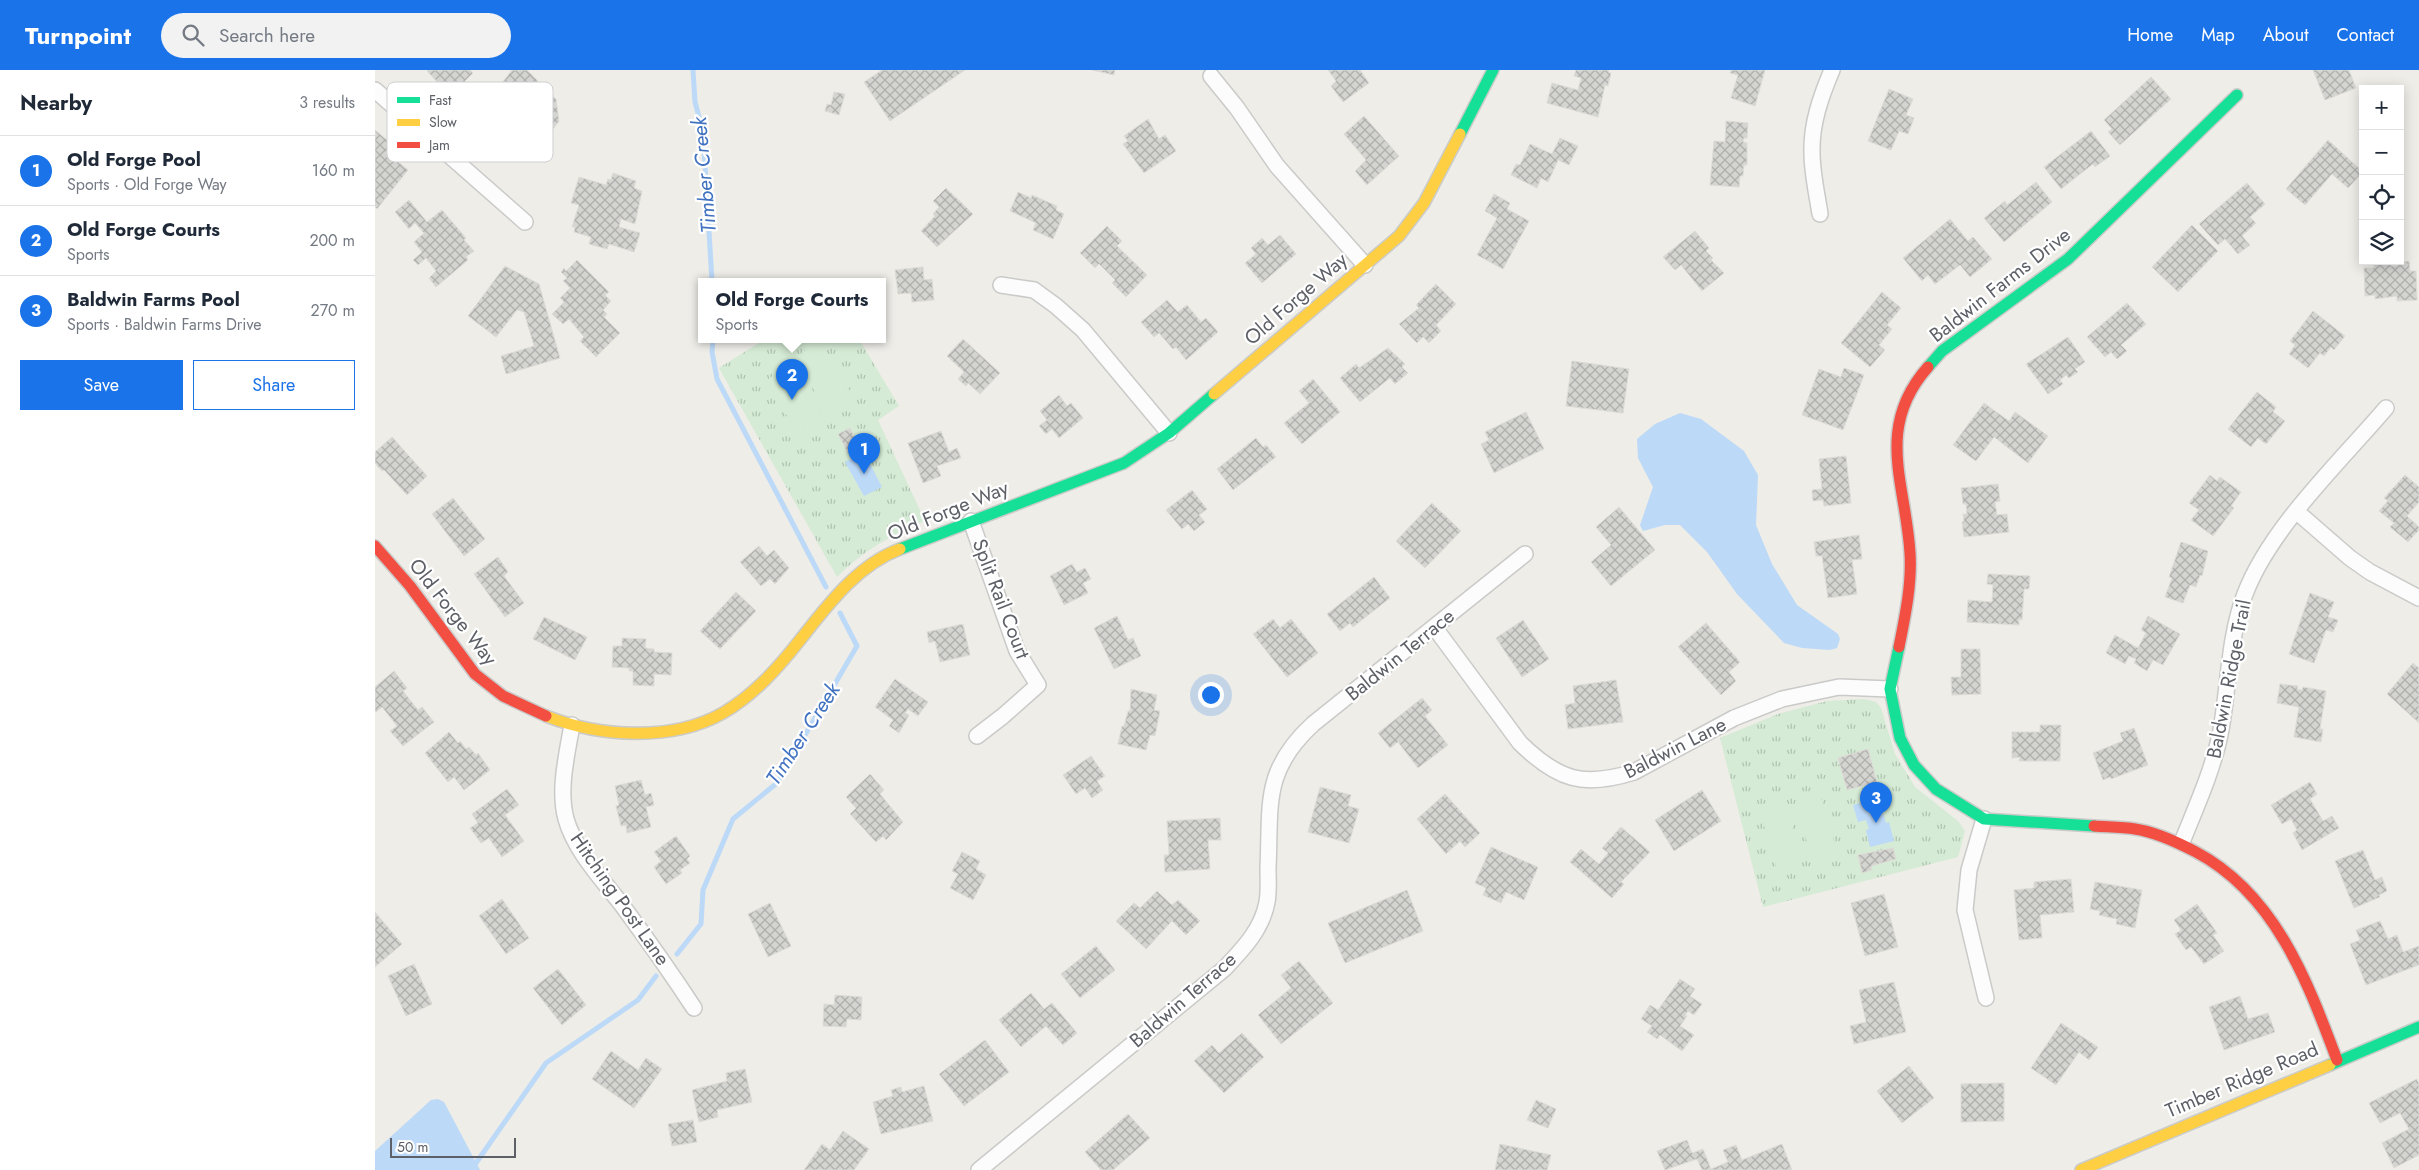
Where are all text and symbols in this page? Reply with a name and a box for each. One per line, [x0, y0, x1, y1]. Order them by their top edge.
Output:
search box [161, 13, 511, 58]
text: Turnpoint [25, 18, 131, 53]
icon: search [179, 21, 207, 49]
text: Search here [219, 22, 315, 49]
text: Home [2127, 22, 2173, 48]
text: Map [2201, 22, 2235, 48]
text: About [2263, 22, 2308, 48]
text: Contact [2336, 22, 2394, 48]
legend [387, 82, 553, 162]
map controls [2359, 85, 2404, 265]
button: + [2359, 85, 2404, 130]
text: Nearby [20, 88, 92, 118]
text: Fast [429, 90, 452, 110]
text: 3 results [299, 91, 355, 114]
text: Slow [429, 112, 457, 132]
water label: Timber Creek [684, 115, 724, 234]
button: − [2359, 130, 2404, 175]
text: Jam [427, 135, 450, 155]
text: Old Forge Pool [67, 146, 201, 173]
text: 1 [32, 159, 40, 182]
text: 160 m [312, 159, 355, 182]
text: Sports · Old Forge Way [67, 173, 227, 196]
button: locate [2359, 175, 2404, 220]
text: Old Forge Courts [67, 216, 220, 243]
button: layers [2359, 220, 2404, 265]
street label: Baldwin Farms Drive [1923, 221, 2077, 349]
text: 2 [31, 229, 41, 252]
text: 200 m [309, 229, 355, 252]
text: Sports [67, 243, 109, 266]
street label: Old Forge Way [1238, 246, 1354, 352]
popup [698, 278, 886, 343]
text: Baldwin Farms Pool [67, 286, 240, 313]
text: Old Forge Courts [716, 286, 868, 313]
text: 3 [31, 299, 41, 322]
text: 270 m [311, 299, 355, 322]
text: Sports · Baldwin Farms Drive [67, 313, 261, 336]
text: Sports [716, 313, 758, 336]
pin: 2 [776, 359, 808, 400]
button: Save [20, 360, 183, 410]
button: Share [193, 360, 355, 410]
pin: 1 [848, 433, 880, 474]
street label: Old Forge Way [883, 473, 1013, 549]
street label: Split Rail Court [965, 535, 1037, 663]
street label: Old Forge Way [402, 552, 504, 672]
street label: Baldwin Ridge Trail [2199, 597, 2259, 761]
street label: Baldwin Terrace [1339, 602, 1461, 708]
water label: Timber Creek [759, 676, 848, 791]
your location [1198, 682, 1224, 708]
street label: Baldwin Lane [1619, 710, 1731, 786]
pin: 3 [1860, 782, 1892, 823]
street label: Hitching Post Lane [563, 826, 677, 972]
street label: Baldwin Terrace [1123, 945, 1243, 1055]
street label: Timber Ridge Road [2161, 1035, 2323, 1125]
scale bar [390, 1135, 516, 1158]
text: 50 m [397, 1137, 428, 1157]

